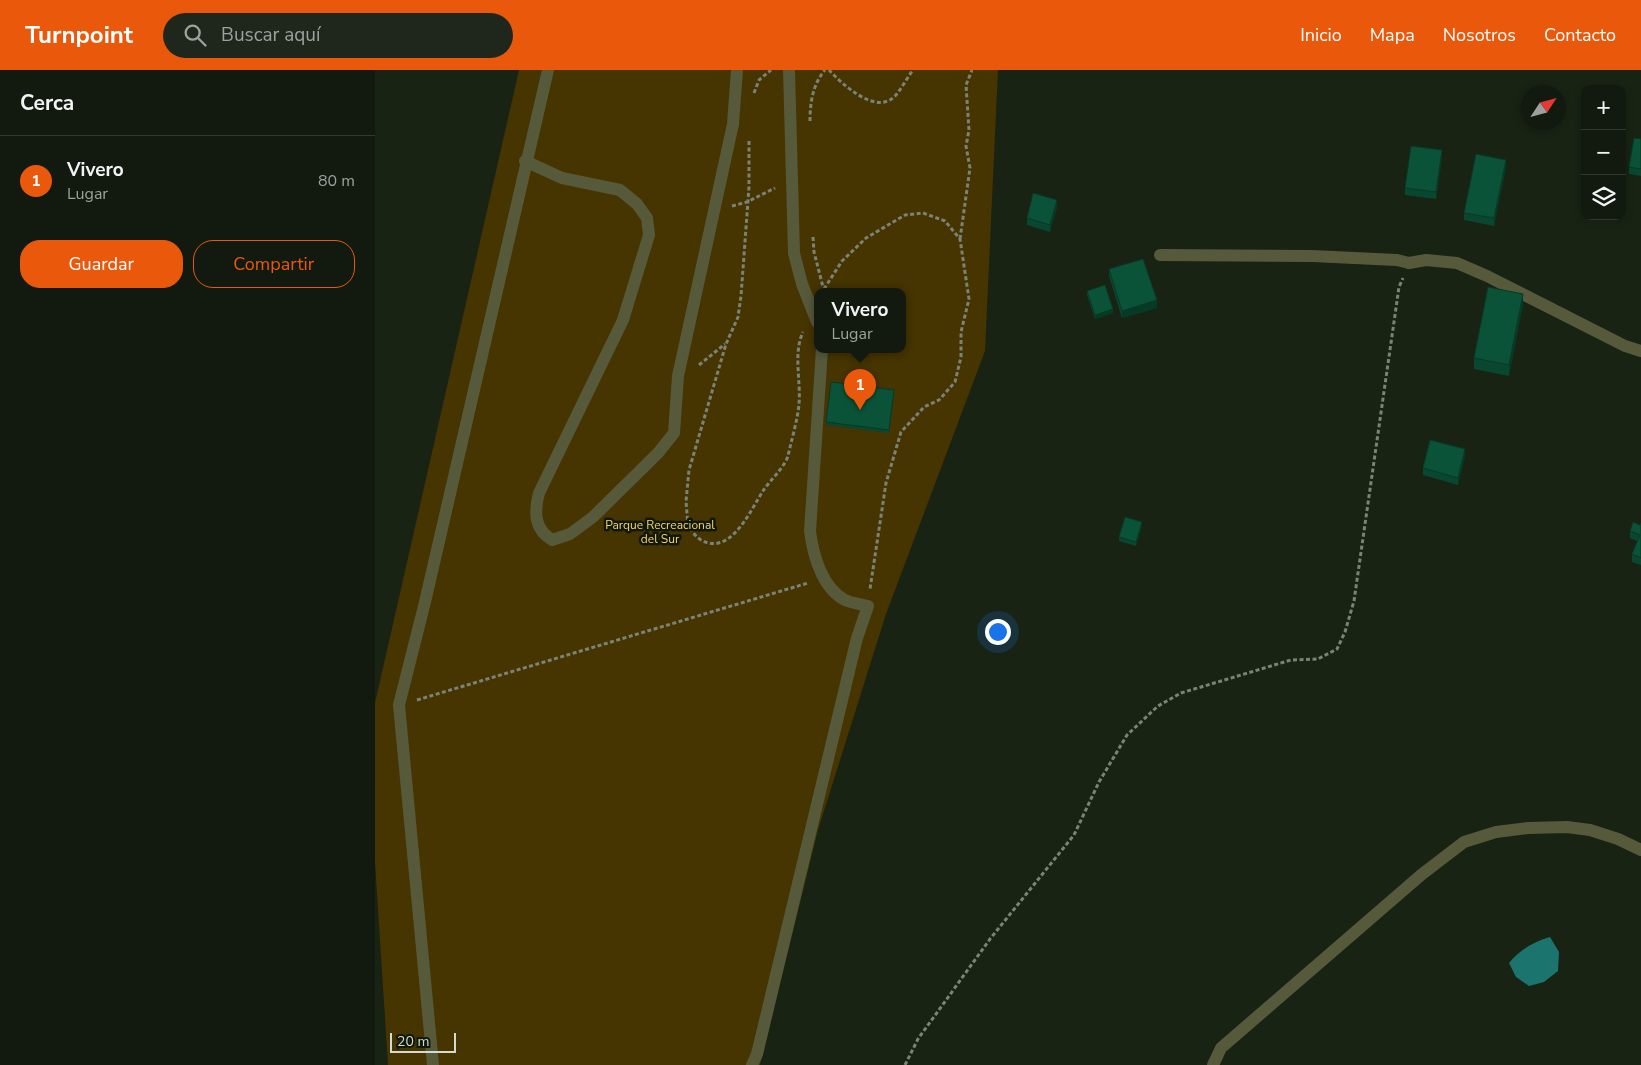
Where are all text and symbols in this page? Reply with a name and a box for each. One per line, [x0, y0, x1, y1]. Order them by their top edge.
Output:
search box [163, 13, 513, 58]
text: Turnpoint [25, 19, 133, 51]
icon: search [181, 21, 209, 49]
text: Buscar aquí [221, 22, 320, 48]
text: Inicio [1300, 23, 1342, 47]
text: Mapa [1370, 23, 1415, 47]
text: Nosotros [1443, 23, 1516, 47]
text: Contacto [1544, 23, 1616, 47]
north arrow [1521, 85, 1566, 130]
map controls [1581, 85, 1626, 220]
button: + [1581, 85, 1626, 130]
text: Cerca [20, 89, 74, 117]
button: − [1581, 130, 1626, 175]
text: Vivero [67, 157, 124, 183]
text: 1 [31, 170, 41, 192]
text: 80 m [318, 170, 355, 192]
button: layers [1581, 175, 1626, 220]
text: Lugar [67, 183, 108, 205]
button: Guardar [20, 240, 183, 288]
button: Compartir [193, 240, 355, 288]
popup [814, 288, 906, 353]
text: Vivero [832, 297, 888, 323]
text: Lugar [832, 323, 873, 345]
pin: 1 [844, 369, 876, 410]
park label: Parque Recreacional del Sur [605, 517, 715, 547]
your location [985, 619, 1011, 645]
scale bar [390, 1030, 456, 1053]
text: 20 m [397, 1032, 429, 1051]

